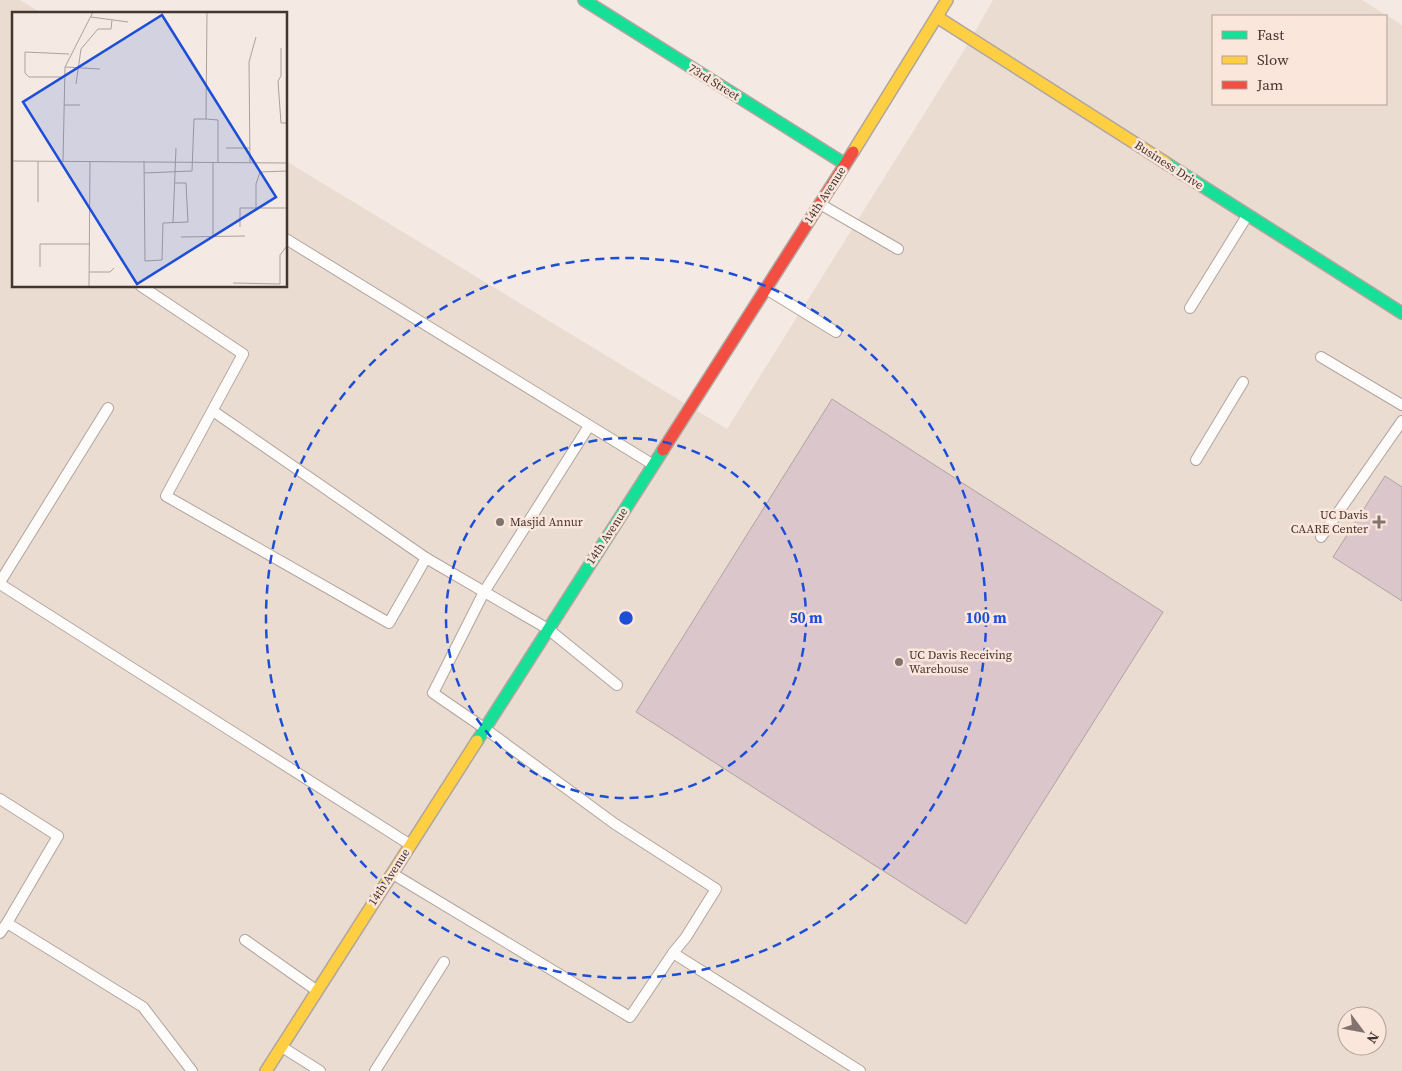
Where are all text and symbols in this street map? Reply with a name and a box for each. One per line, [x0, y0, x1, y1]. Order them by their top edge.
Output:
inset map [12, 12, 288, 288]
legend [1212, 15, 1387, 105]
text: Fast [1257, 24, 1284, 45]
text: Slow [1257, 49, 1289, 70]
street label: 73rd Street [685, 60, 743, 104]
text: Jam [1256, 74, 1284, 95]
street label: Business Drive [1132, 137, 1206, 193]
street label: 14th Avenue [801, 163, 849, 227]
street label: 14th Avenue [583, 504, 631, 568]
place label: UC Davis CAARE Center [1291, 507, 1368, 537]
place label: Masjid Annur [510, 514, 583, 530]
marker: UC Davis CAARE Center [1372, 515, 1386, 529]
marker: Masjid Annur [494, 516, 506, 528]
text: 50 m [789, 607, 823, 628]
text: 100 m [965, 607, 1007, 628]
centre of rings [617, 609, 635, 627]
place label: UC Davis Receiving Warehouse [909, 647, 1012, 677]
marker: UC Davis Receiving Warehouse [893, 656, 905, 668]
street label: 14th Avenue [365, 845, 413, 909]
north arrow [1337, 1006, 1387, 1056]
text: N [1362, 1028, 1384, 1048]

